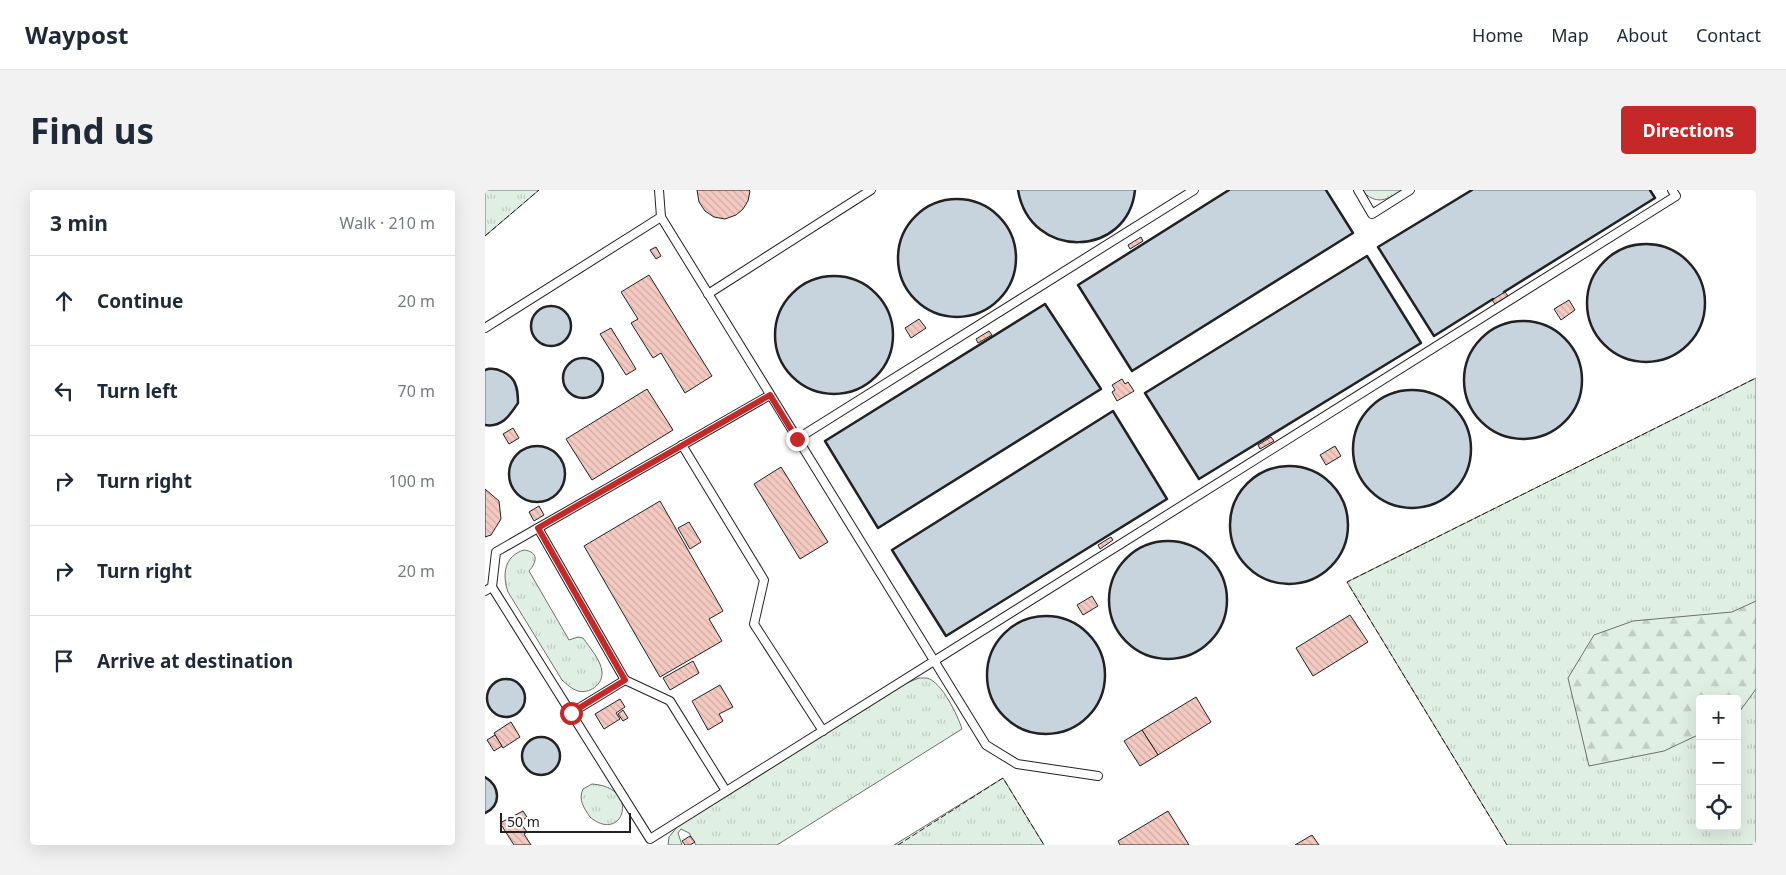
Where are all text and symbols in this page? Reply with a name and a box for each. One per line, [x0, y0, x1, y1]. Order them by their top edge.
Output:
text: Waypost [25, 18, 128, 51]
text: Home [1472, 23, 1523, 47]
text: Map [1551, 23, 1589, 47]
text: About [1617, 23, 1668, 47]
text: Contact [1696, 23, 1761, 47]
button: Directions [1621, 106, 1756, 154]
text: Find us [30, 107, 154, 154]
text: 3 min [50, 209, 108, 237]
text: Walk · 210 m [340, 212, 435, 234]
icon: ahead [50, 287, 78, 315]
text: Continue [97, 288, 183, 314]
text: 20 m [398, 290, 435, 312]
icon: left [50, 377, 78, 405]
text: Turn left [97, 378, 178, 404]
text: 70 m [398, 380, 435, 402]
route end [786, 428, 809, 451]
icon: right [50, 467, 78, 495]
text: Turn right [97, 468, 192, 494]
text: 100 m [388, 470, 435, 492]
icon: right [50, 557, 78, 585]
text: Turn right [97, 558, 192, 584]
text: 20 m [398, 560, 435, 582]
icon: arrive [50, 647, 78, 675]
text: Arrive at destination [97, 648, 293, 674]
map controls [1696, 695, 1741, 830]
button: + [1696, 695, 1741, 740]
route start [560, 702, 583, 725]
button: − [1696, 740, 1741, 785]
button: locate [1696, 785, 1741, 830]
scale bar [500, 810, 631, 833]
text: 50 m [507, 812, 540, 831]

